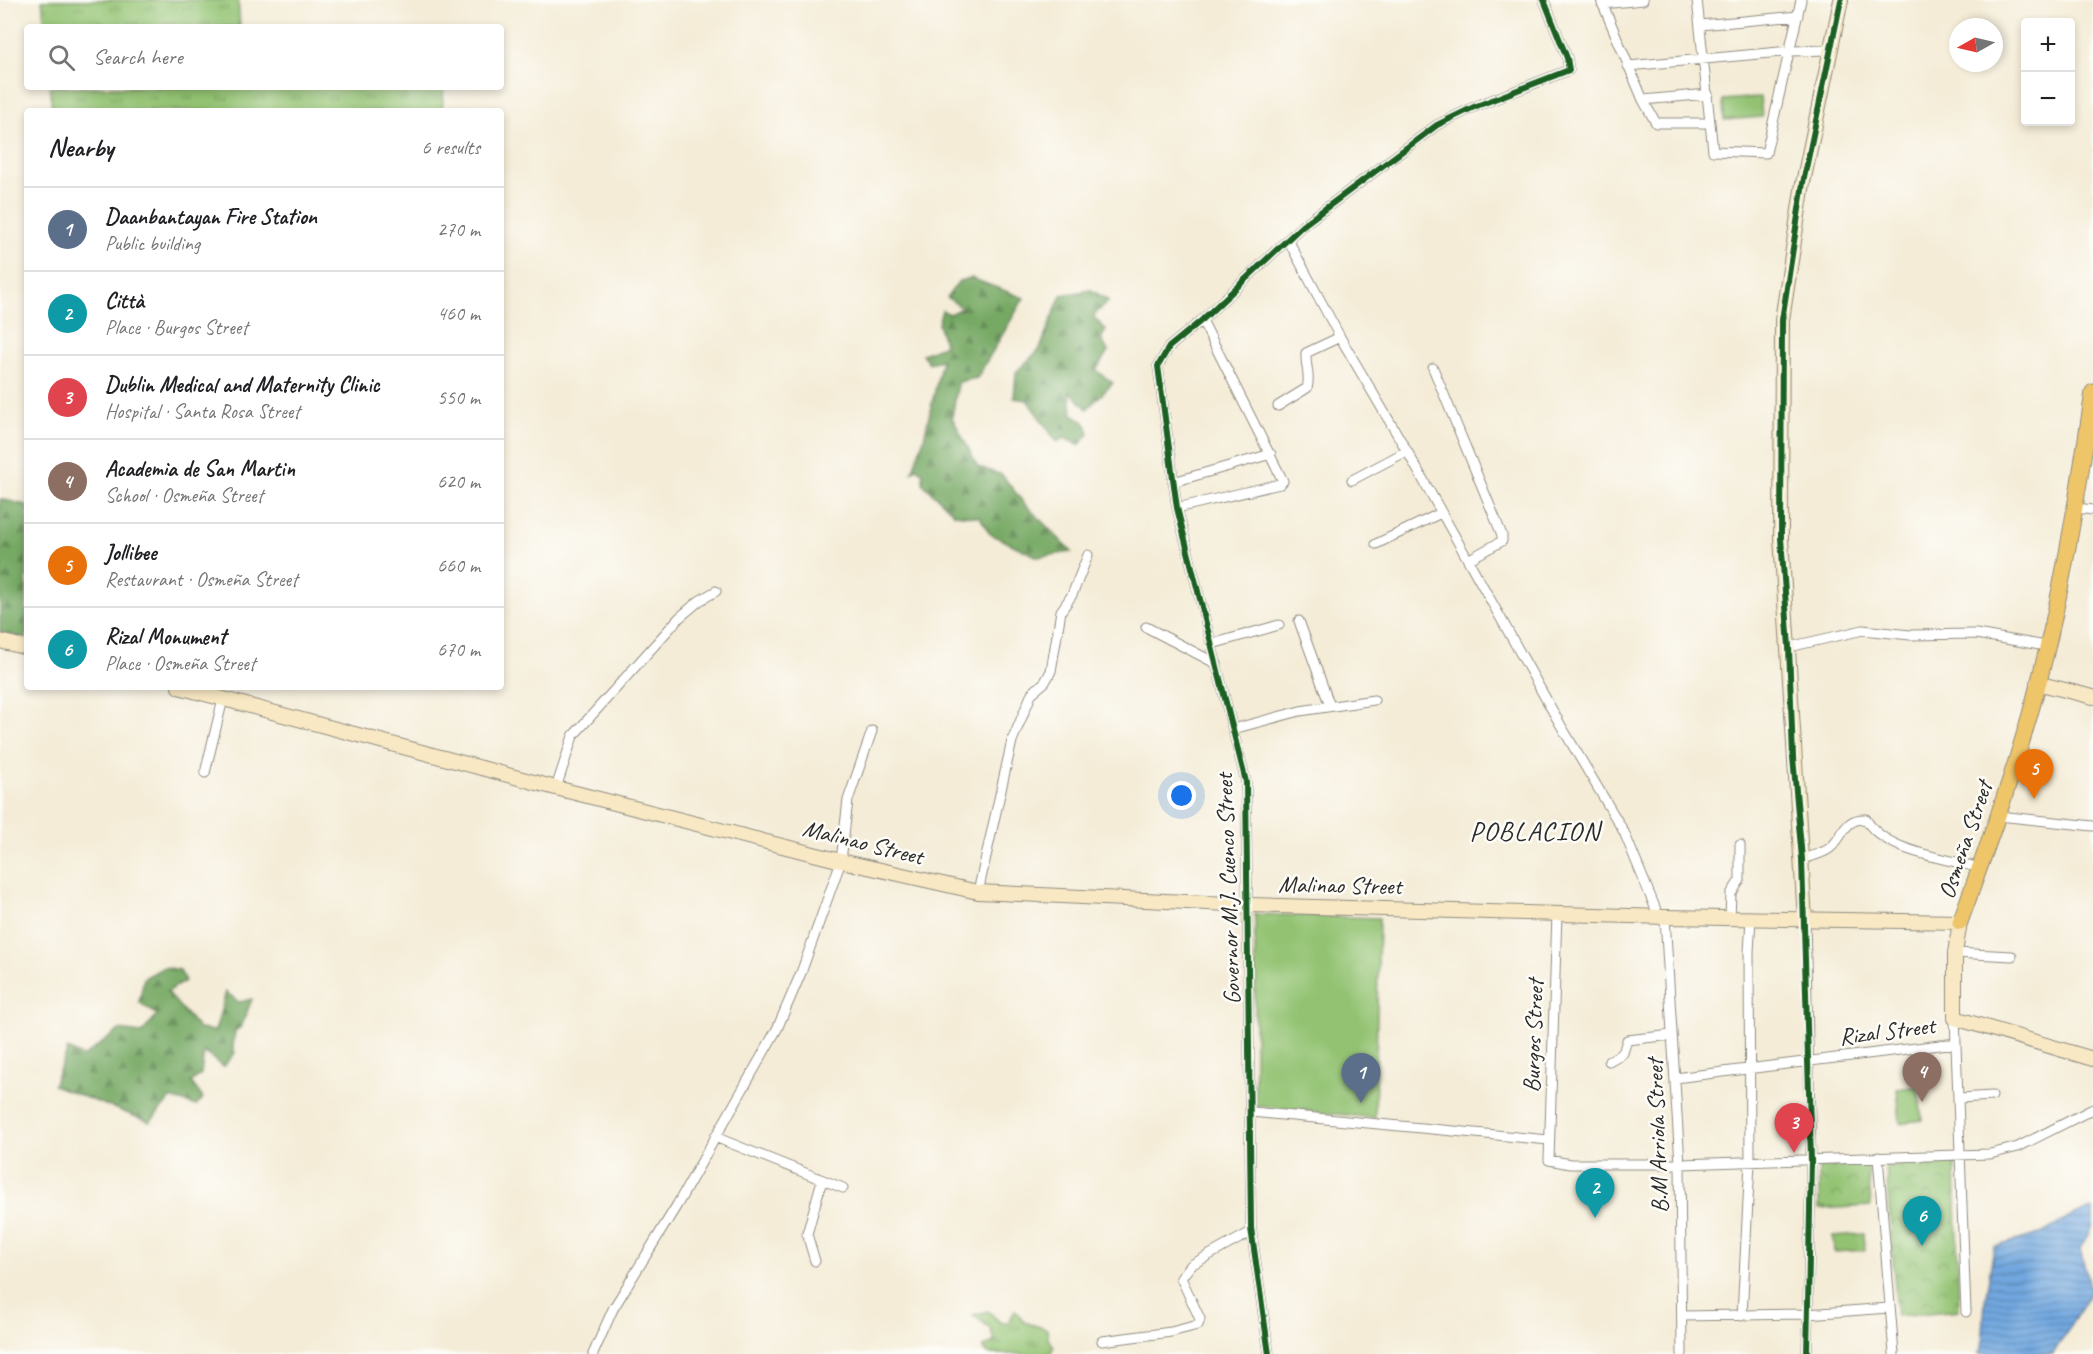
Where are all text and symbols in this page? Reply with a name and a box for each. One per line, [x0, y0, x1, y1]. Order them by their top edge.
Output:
north arrow [1949, 18, 2003, 72]
map controls [2021, 18, 2075, 126]
button: + [2021, 18, 2075, 72]
search box [24, 24, 504, 90]
icon: search [45, 41, 78, 74]
text: Search here [93, 43, 183, 71]
button: − [2021, 72, 2075, 126]
text: Nearby [48, 131, 113, 164]
text: 6 results [421, 135, 480, 160]
text: Daanbantayan Fire Station [105, 203, 317, 231]
text: 1 [63, 217, 72, 242]
text: 270 m [437, 217, 480, 242]
text: Public building [105, 231, 200, 256]
text: Città [105, 287, 144, 315]
text: 2 [63, 301, 72, 326]
text: 460 m [437, 301, 480, 326]
text: Place · Burgos Street [105, 315, 248, 340]
text: Dublin Medical and Maternity Clinic [105, 371, 380, 399]
text: 3 [63, 385, 72, 410]
text: 550 m [437, 385, 480, 410]
text: Hospital · Santa Rosa Street [105, 399, 300, 424]
text: Academia de San Martin [105, 455, 295, 483]
text: 4 [63, 469, 72, 494]
text: 620 m [437, 469, 480, 494]
text: School · Osmeña Street [105, 483, 263, 508]
text: Jollibee [105, 539, 156, 567]
text: 5 [63, 553, 72, 578]
text: 660 m [437, 553, 480, 578]
text: Restaurant · Osmeña Street [105, 567, 298, 592]
text: Rizal Monument [105, 623, 226, 651]
text: 6 [63, 637, 72, 662]
text: 670 m [437, 637, 480, 662]
text: Place · Osmeña Street [105, 651, 255, 676]
pin: 5 [2014, 750, 2054, 799]
street label: Governor M.J. Cuenco Street [1209, 771, 1247, 1005]
street label: Osmeña Street [1931, 774, 2000, 903]
your location [1167, 781, 1196, 810]
street label: Malinao Street [800, 813, 928, 872]
district label: POBLACION [1469, 814, 1603, 848]
street label: Malinao Street [1278, 869, 1404, 901]
street label: Burgos Street [1516, 976, 1550, 1093]
street label: Rizal Street [1837, 1010, 1939, 1052]
pin: 4 [1902, 1052, 1942, 1102]
pin: 1 [1342, 1054, 1380, 1103]
street label: B.M Arriola Street [1639, 1055, 1675, 1214]
pin: 3 [1774, 1104, 1814, 1153]
pin: 2 [1576, 1168, 1614, 1218]
pin: 6 [1902, 1196, 1942, 1246]

